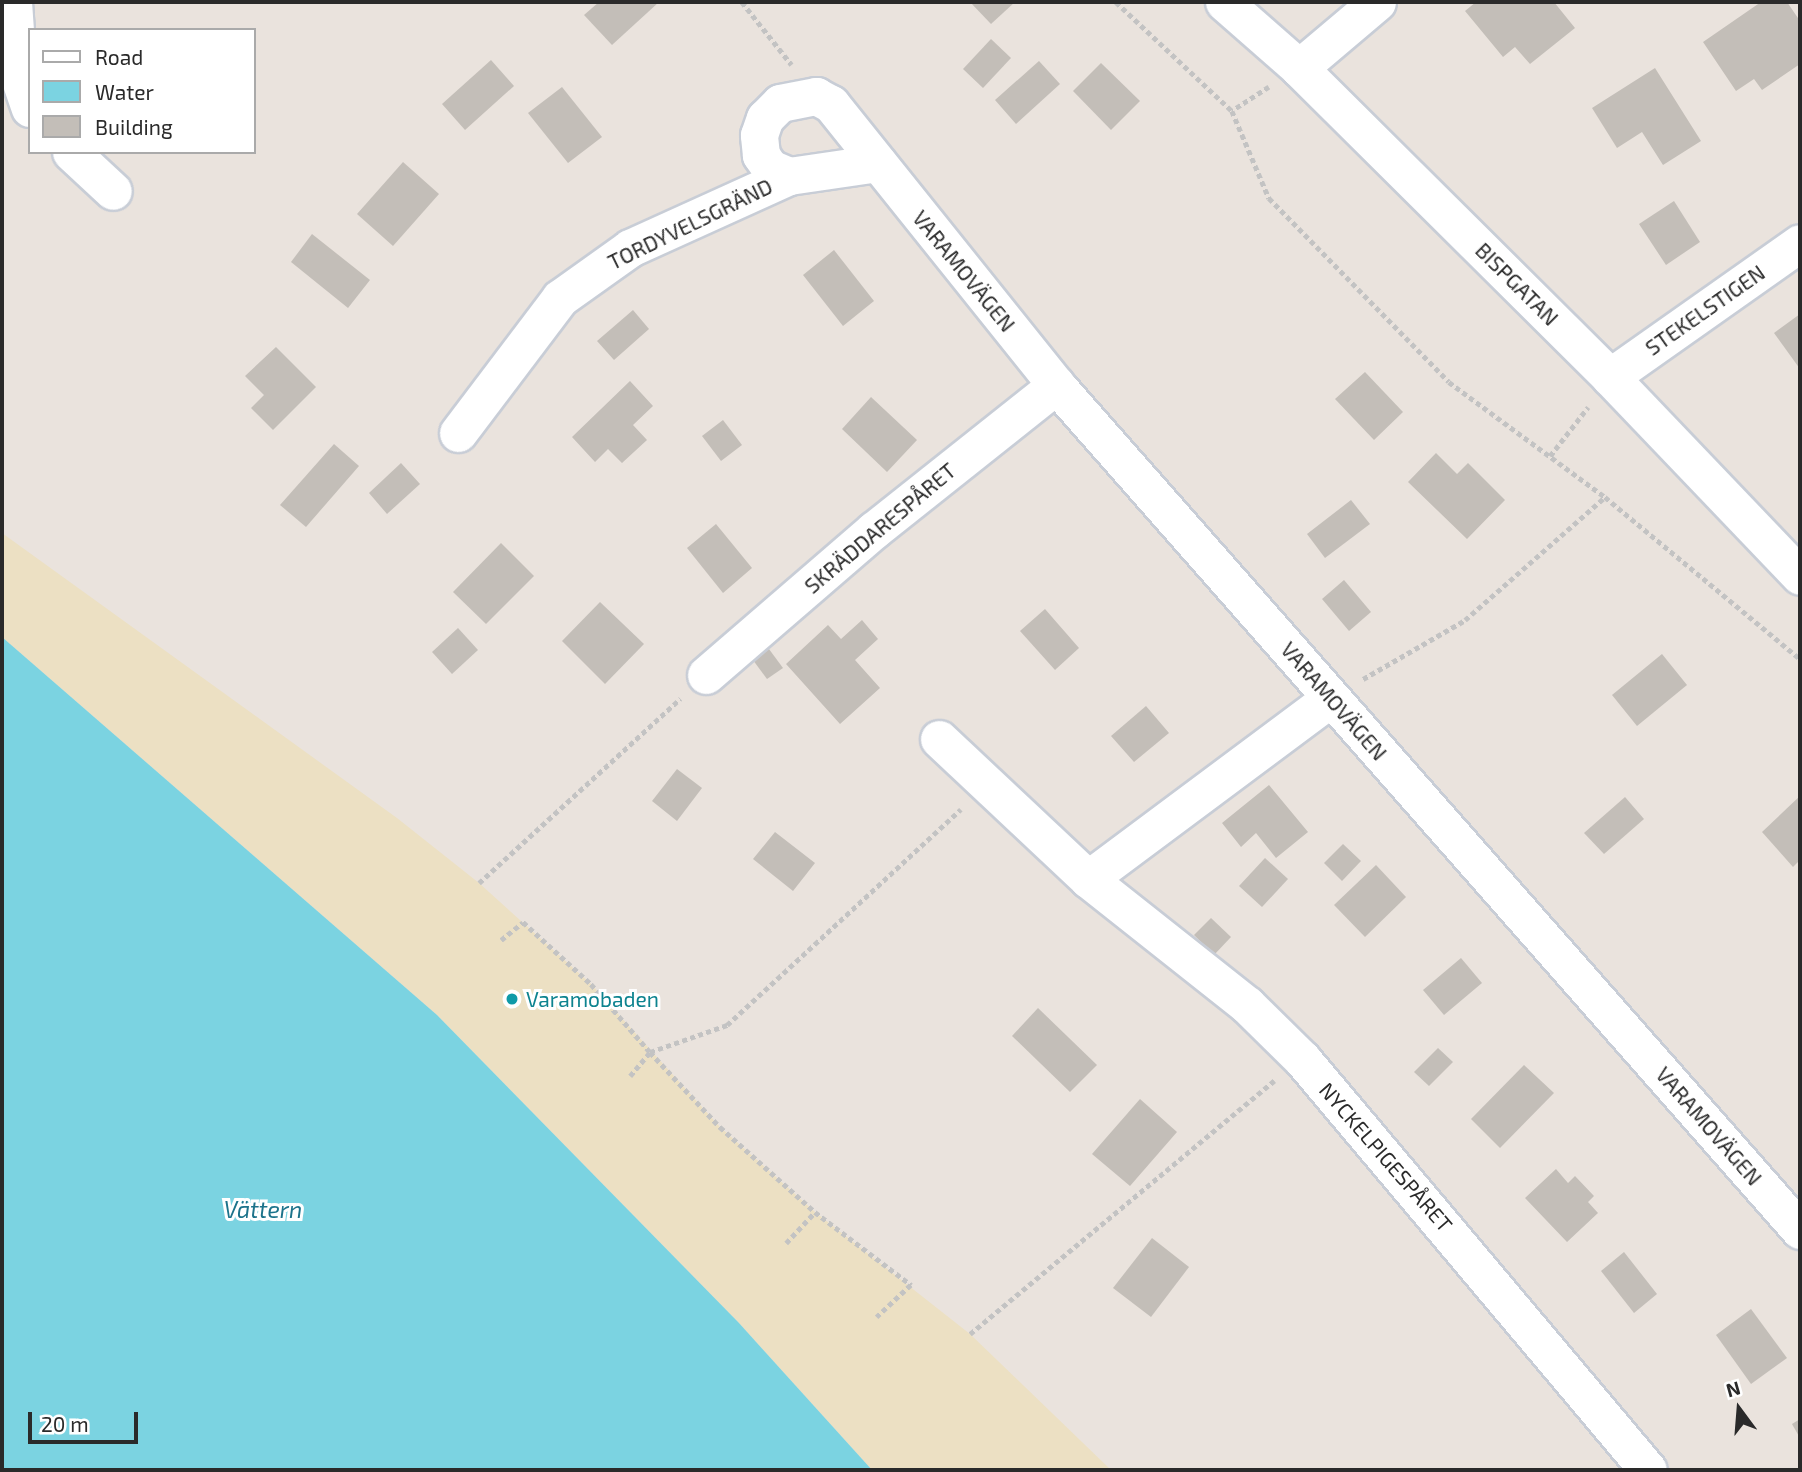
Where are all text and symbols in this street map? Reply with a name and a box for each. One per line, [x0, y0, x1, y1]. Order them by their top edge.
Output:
legend [28, 28, 256, 154]
text: Road [95, 44, 143, 69]
text: Water [95, 79, 154, 104]
text: Building [95, 114, 173, 139]
street label: TORDYVELSGRÄND [604, 173, 776, 275]
street label: VARAMOVÄGEN [908, 205, 1020, 337]
street label: BISPGATAN [1470, 237, 1564, 331]
street label: STEKELSTIGEN [1641, 260, 1769, 360]
street label: SKRÄDDARESPÅRET [799, 458, 961, 598]
street label: VARAMOVÄGEN [1276, 637, 1392, 765]
place label: Varamobaden [526, 986, 659, 1012]
marker: Varamobaden [504, 991, 520, 1007]
street label: VARAMOVÄGEN [1651, 1062, 1767, 1190]
street label: NYCKELPIGESPÅRET [1314, 1077, 1458, 1237]
water label: Vättern [224, 1195, 302, 1223]
north arrow [1704, 1374, 1774, 1444]
text: N [1723, 1375, 1743, 1401]
scale bar [32, 1398, 142, 1442]
text: 20 m [41, 1411, 89, 1436]

